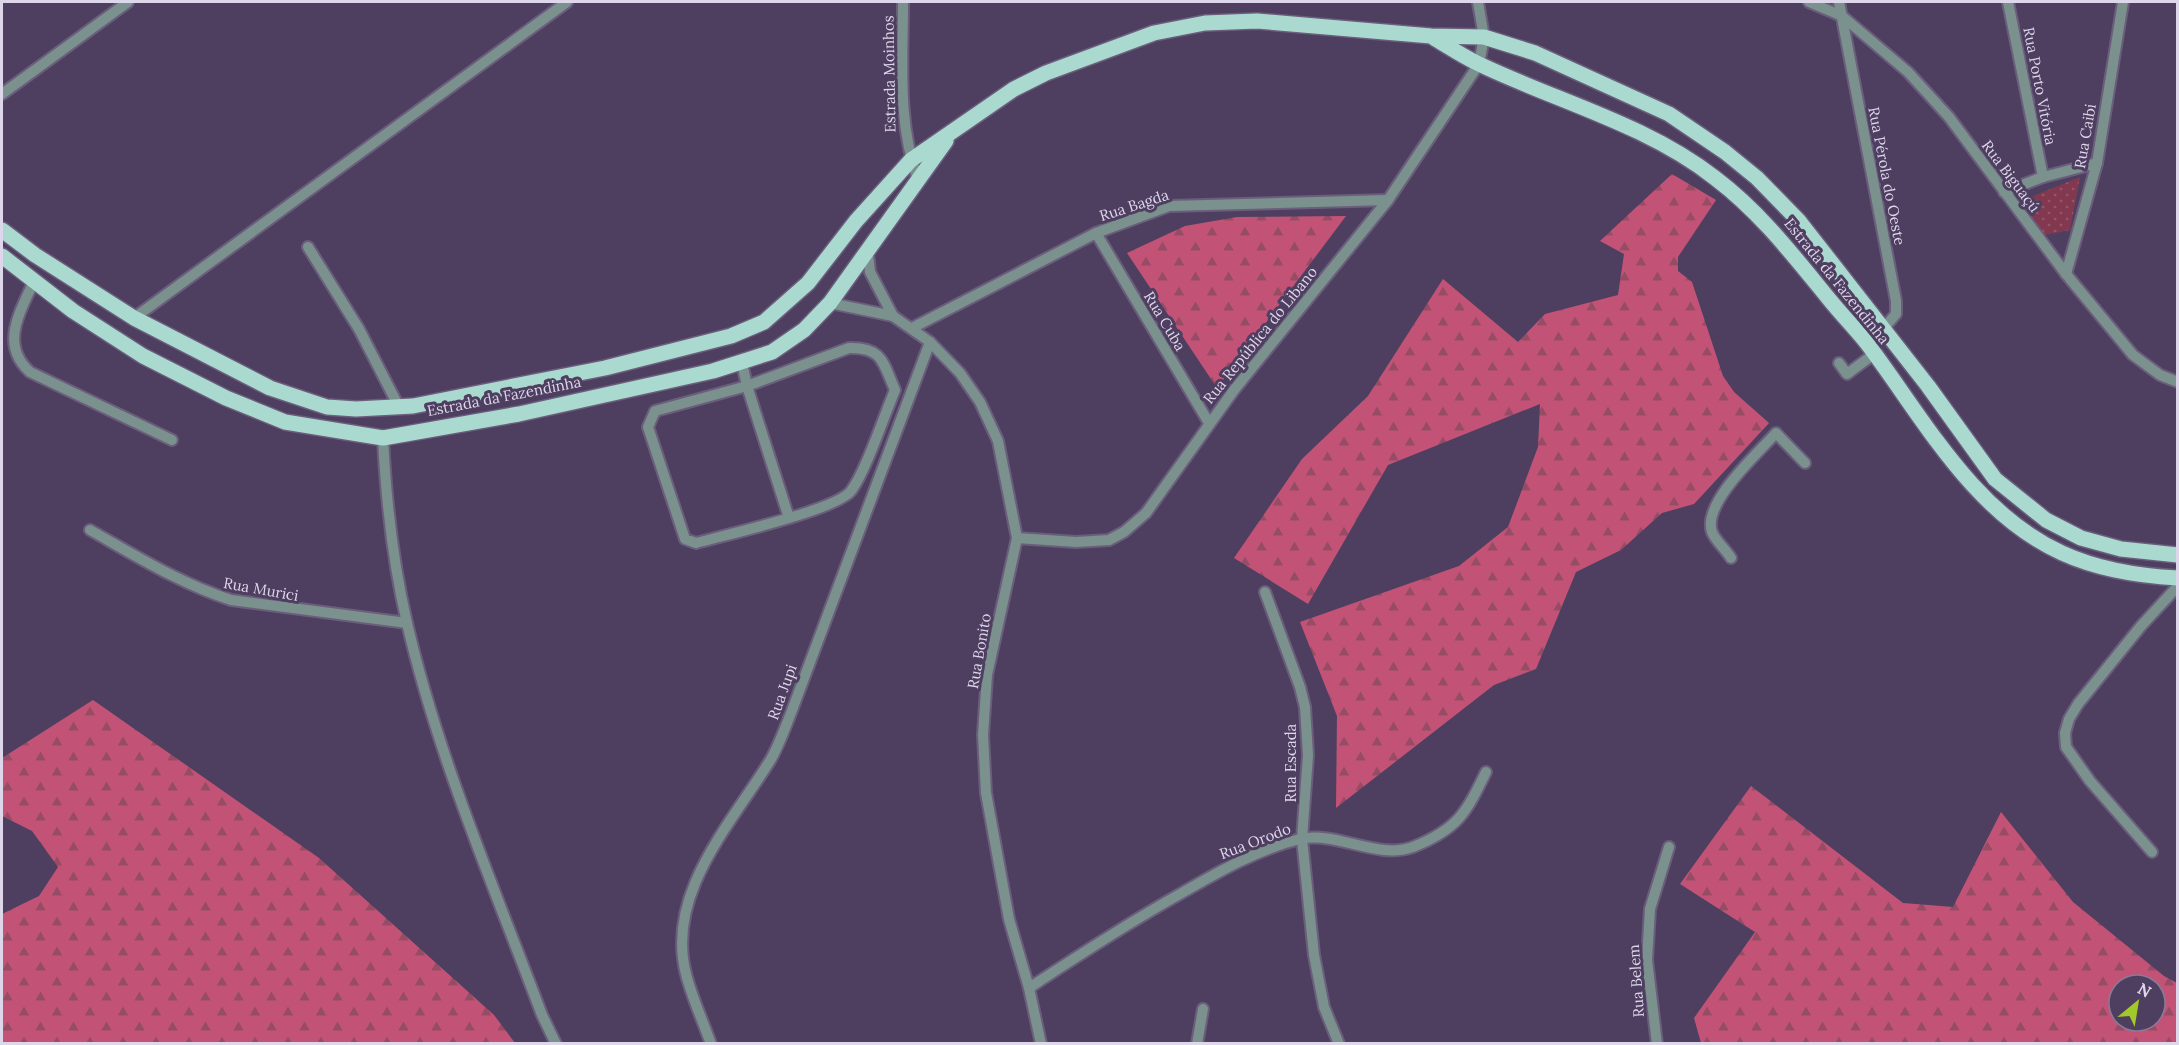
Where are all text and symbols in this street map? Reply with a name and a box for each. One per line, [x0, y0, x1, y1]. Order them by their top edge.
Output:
street label: Estrada Moinhos [878, 15, 900, 133]
street label: Rua Porto Vitória [2019, 25, 2061, 147]
street label: Rua Caibi [2070, 102, 2100, 170]
street label: Rua Pérola do Oeste [1864, 105, 1910, 247]
street label: Rua Biguaçú [1978, 136, 2044, 216]
street label: Rua Bagda [1097, 185, 1171, 225]
street label: Estrada da Fazendinha [1780, 214, 1894, 348]
street label: Rua República do Libano [1199, 262, 1321, 407]
street label: Rua Cuba [1140, 288, 1190, 354]
street label: Estrada da Fazendinha [425, 372, 583, 420]
street label: Rua Murici [222, 573, 300, 605]
street label: Rua Bonito [963, 612, 995, 690]
street label: Rua Jupi [763, 662, 801, 722]
street label: Rua Escada [1281, 723, 1300, 802]
street label: Rua Orodo [1217, 819, 1294, 863]
street label: Rua Belem [1624, 944, 1648, 1018]
north arrow [2107, 973, 2167, 1033]
text: N [2134, 978, 2155, 1002]

